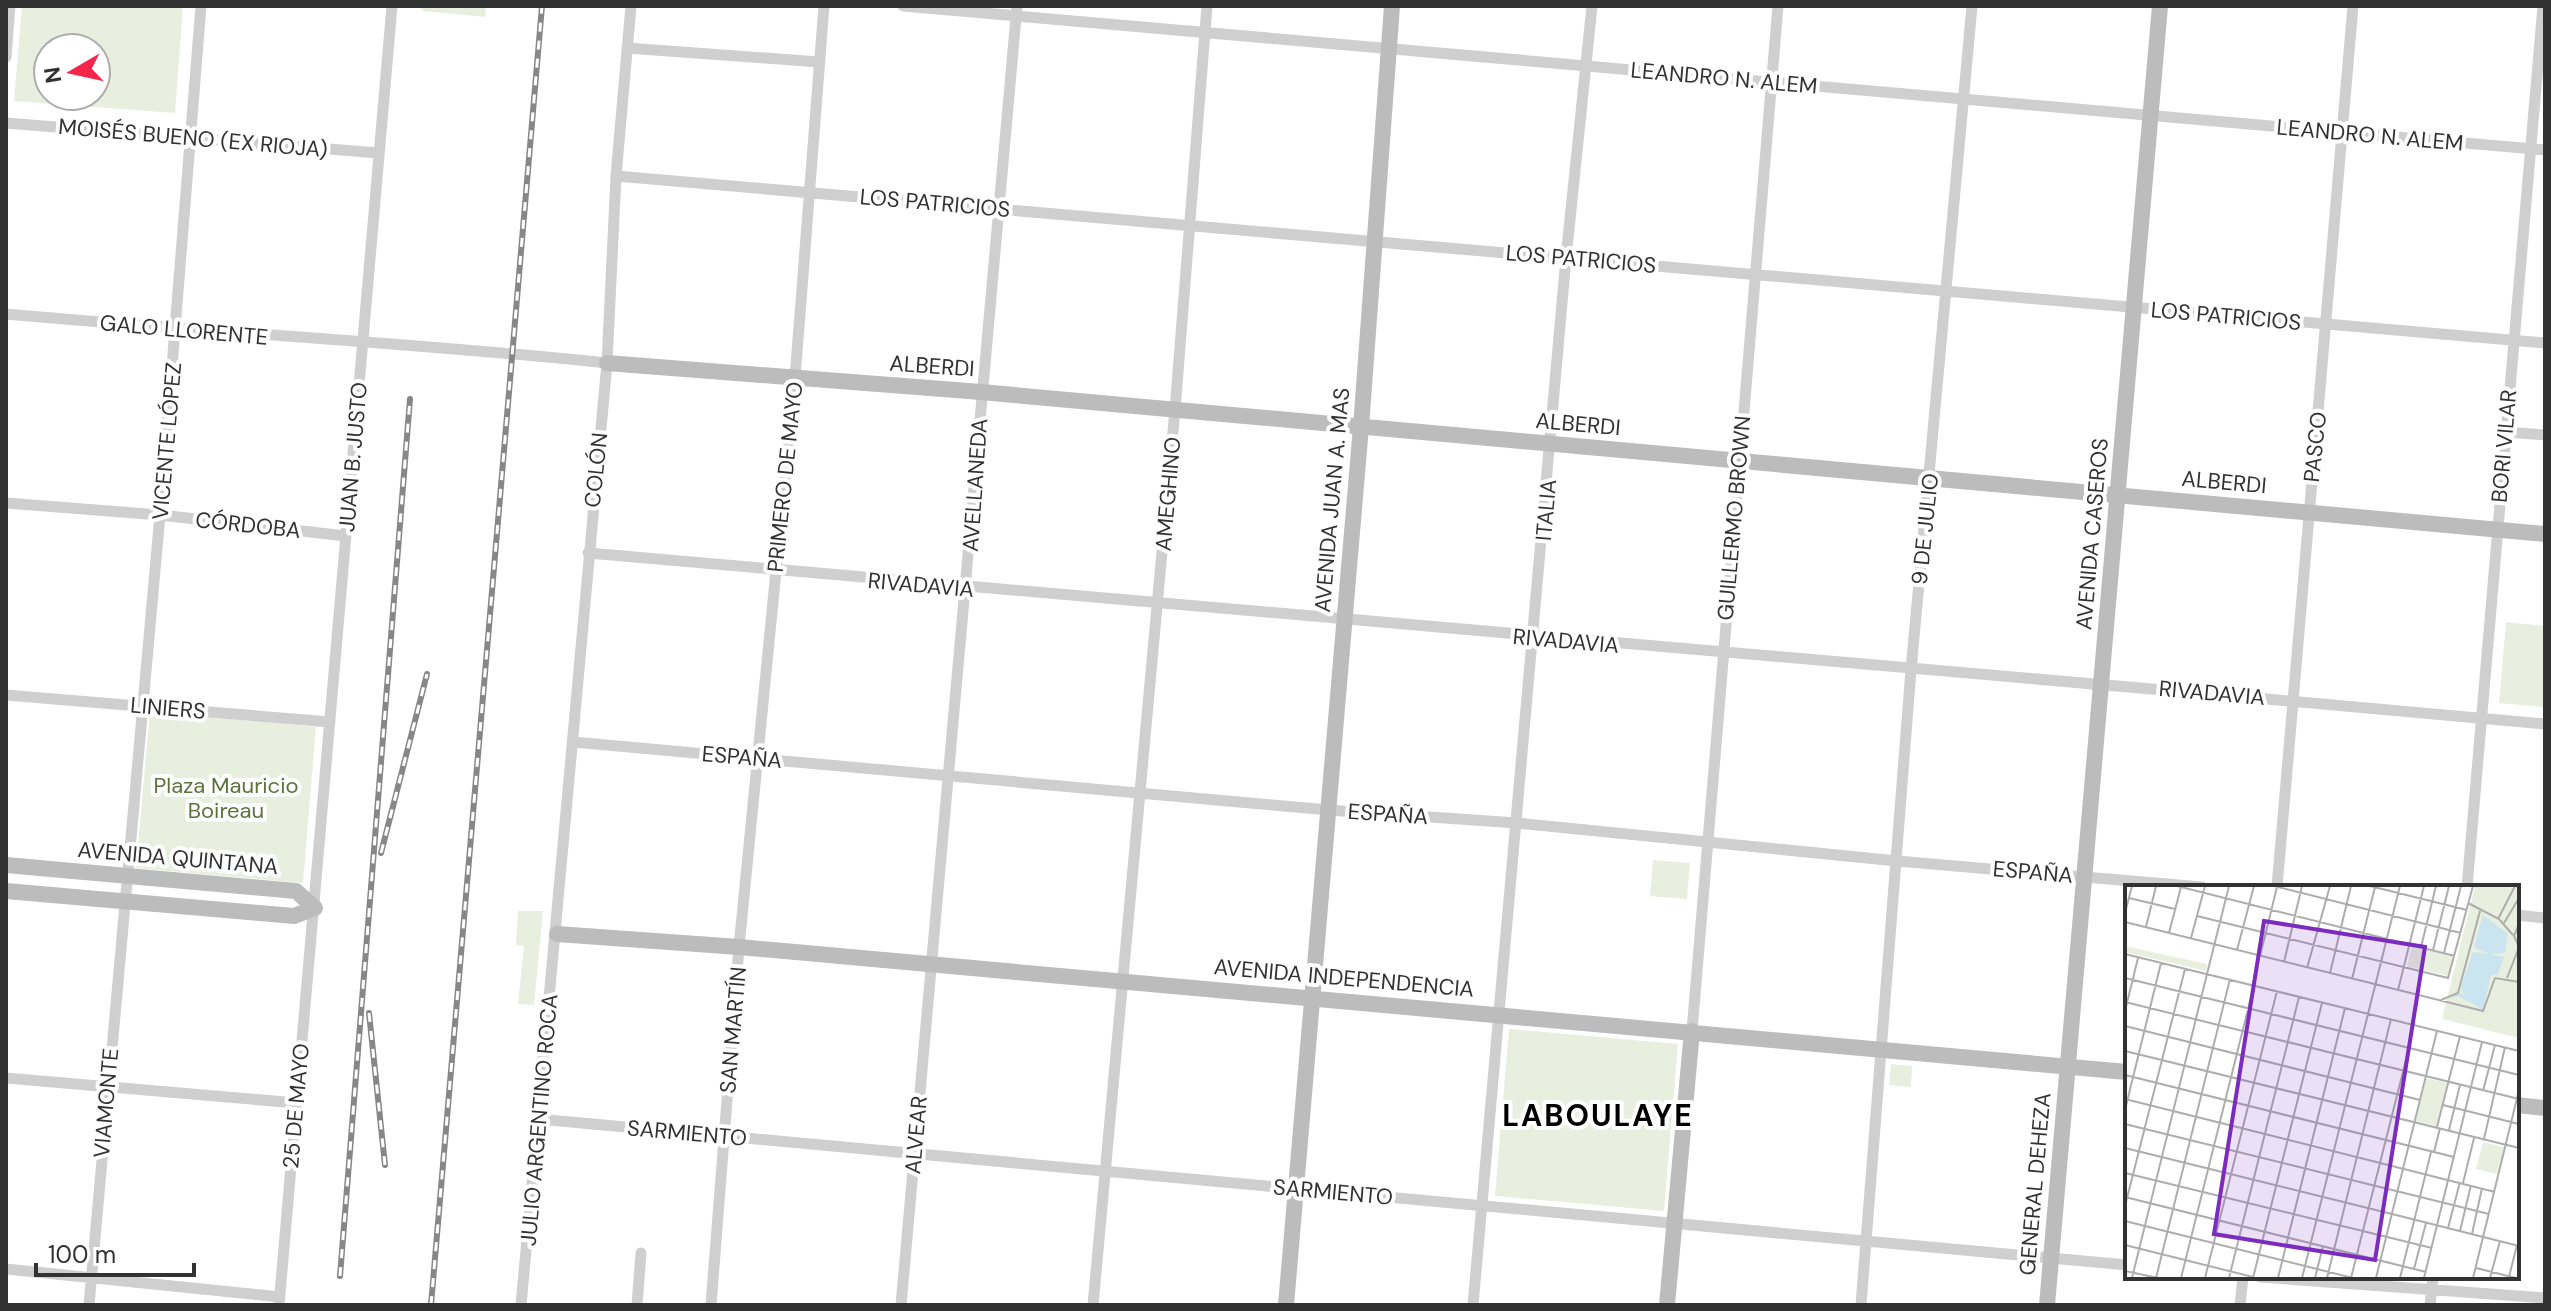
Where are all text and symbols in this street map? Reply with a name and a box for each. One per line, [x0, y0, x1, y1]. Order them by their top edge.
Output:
north arrow [32, 32, 112, 112]
street label: LEANDRO N. ALEM [1629, 55, 1819, 101]
text: N [37, 65, 68, 85]
street label: MOISÉS BUENO (EX RIOJA) [57, 112, 329, 164]
street label: LEANDRO N. ALEM [2275, 112, 2465, 158]
street label: LOS PATRICIOS [859, 182, 1011, 224]
street label: LOS PATRICIOS [1505, 238, 1657, 280]
street label: LOS PATRICIOS [2150, 295, 2302, 337]
street label: GALO LLORENTE [99, 308, 269, 352]
street label: ALBERDI [888, 349, 976, 383]
street label: VICENTE LÓPEZ [146, 361, 188, 521]
street label: PRIMERO DE MAYO [761, 380, 809, 574]
street label: JUAN B. JUSTO [332, 381, 374, 533]
street label: AVENIDA JUAN A. MAS [1308, 386, 1356, 614]
street label: BORI VILAR [2485, 388, 2523, 504]
street label: ALBERDI [1534, 406, 1622, 442]
street label: PASCO [2297, 410, 2333, 484]
street label: GUILLERMO BROWN [1711, 414, 1757, 622]
street label: AVELLANEDA [956, 417, 994, 553]
street label: COLÓN [578, 431, 614, 509]
street label: AMEGHINO [1149, 436, 1187, 552]
street label: AVENIDA CASEROS [2069, 437, 2115, 631]
street label: ALBERDI [2180, 464, 2268, 500]
street label: 9 DE JULIO [1905, 472, 1945, 586]
street label: ITALIA [1529, 478, 1563, 542]
street label: CÓRDOBA [194, 505, 302, 545]
street label: RIVADAVIA [867, 566, 975, 604]
street label: RIVADAVIA [1512, 622, 1620, 660]
street label: RIVADAVIA [2158, 674, 2266, 712]
street label: LINIERS [129, 690, 207, 726]
street label: ESPAÑA [701, 739, 783, 775]
park label: Plaza Mauricio Boireau [154, 771, 298, 825]
street label: ESPAÑA [1347, 797, 1429, 831]
street label: AVENIDA QUINTANA [76, 835, 280, 881]
street label: ESPAÑA [1992, 854, 2074, 890]
inset map [2125, 885, 2519, 1279]
street label: AVENIDA INDEPENDENCIA [1213, 952, 1475, 1004]
street label: SAN MARTÍN [713, 965, 753, 1095]
street label: JULIO ARGENTINO ROCA [514, 993, 564, 1247]
street label: 25 DE MAYO [276, 1042, 316, 1170]
street label: VIAMONTE [87, 1047, 125, 1159]
street label: GENERAL DEHEZA [2013, 1091, 2057, 1277]
street label: ALVEAR [898, 1095, 934, 1175]
district label: LABOULAYE [1502, 1096, 1694, 1135]
street label: SARMIENTO [626, 1113, 748, 1153]
street label: SARMIENTO [1272, 1172, 1394, 1212]
scale bar [36, 1227, 194, 1277]
text: 100 m [48, 1239, 116, 1270]

